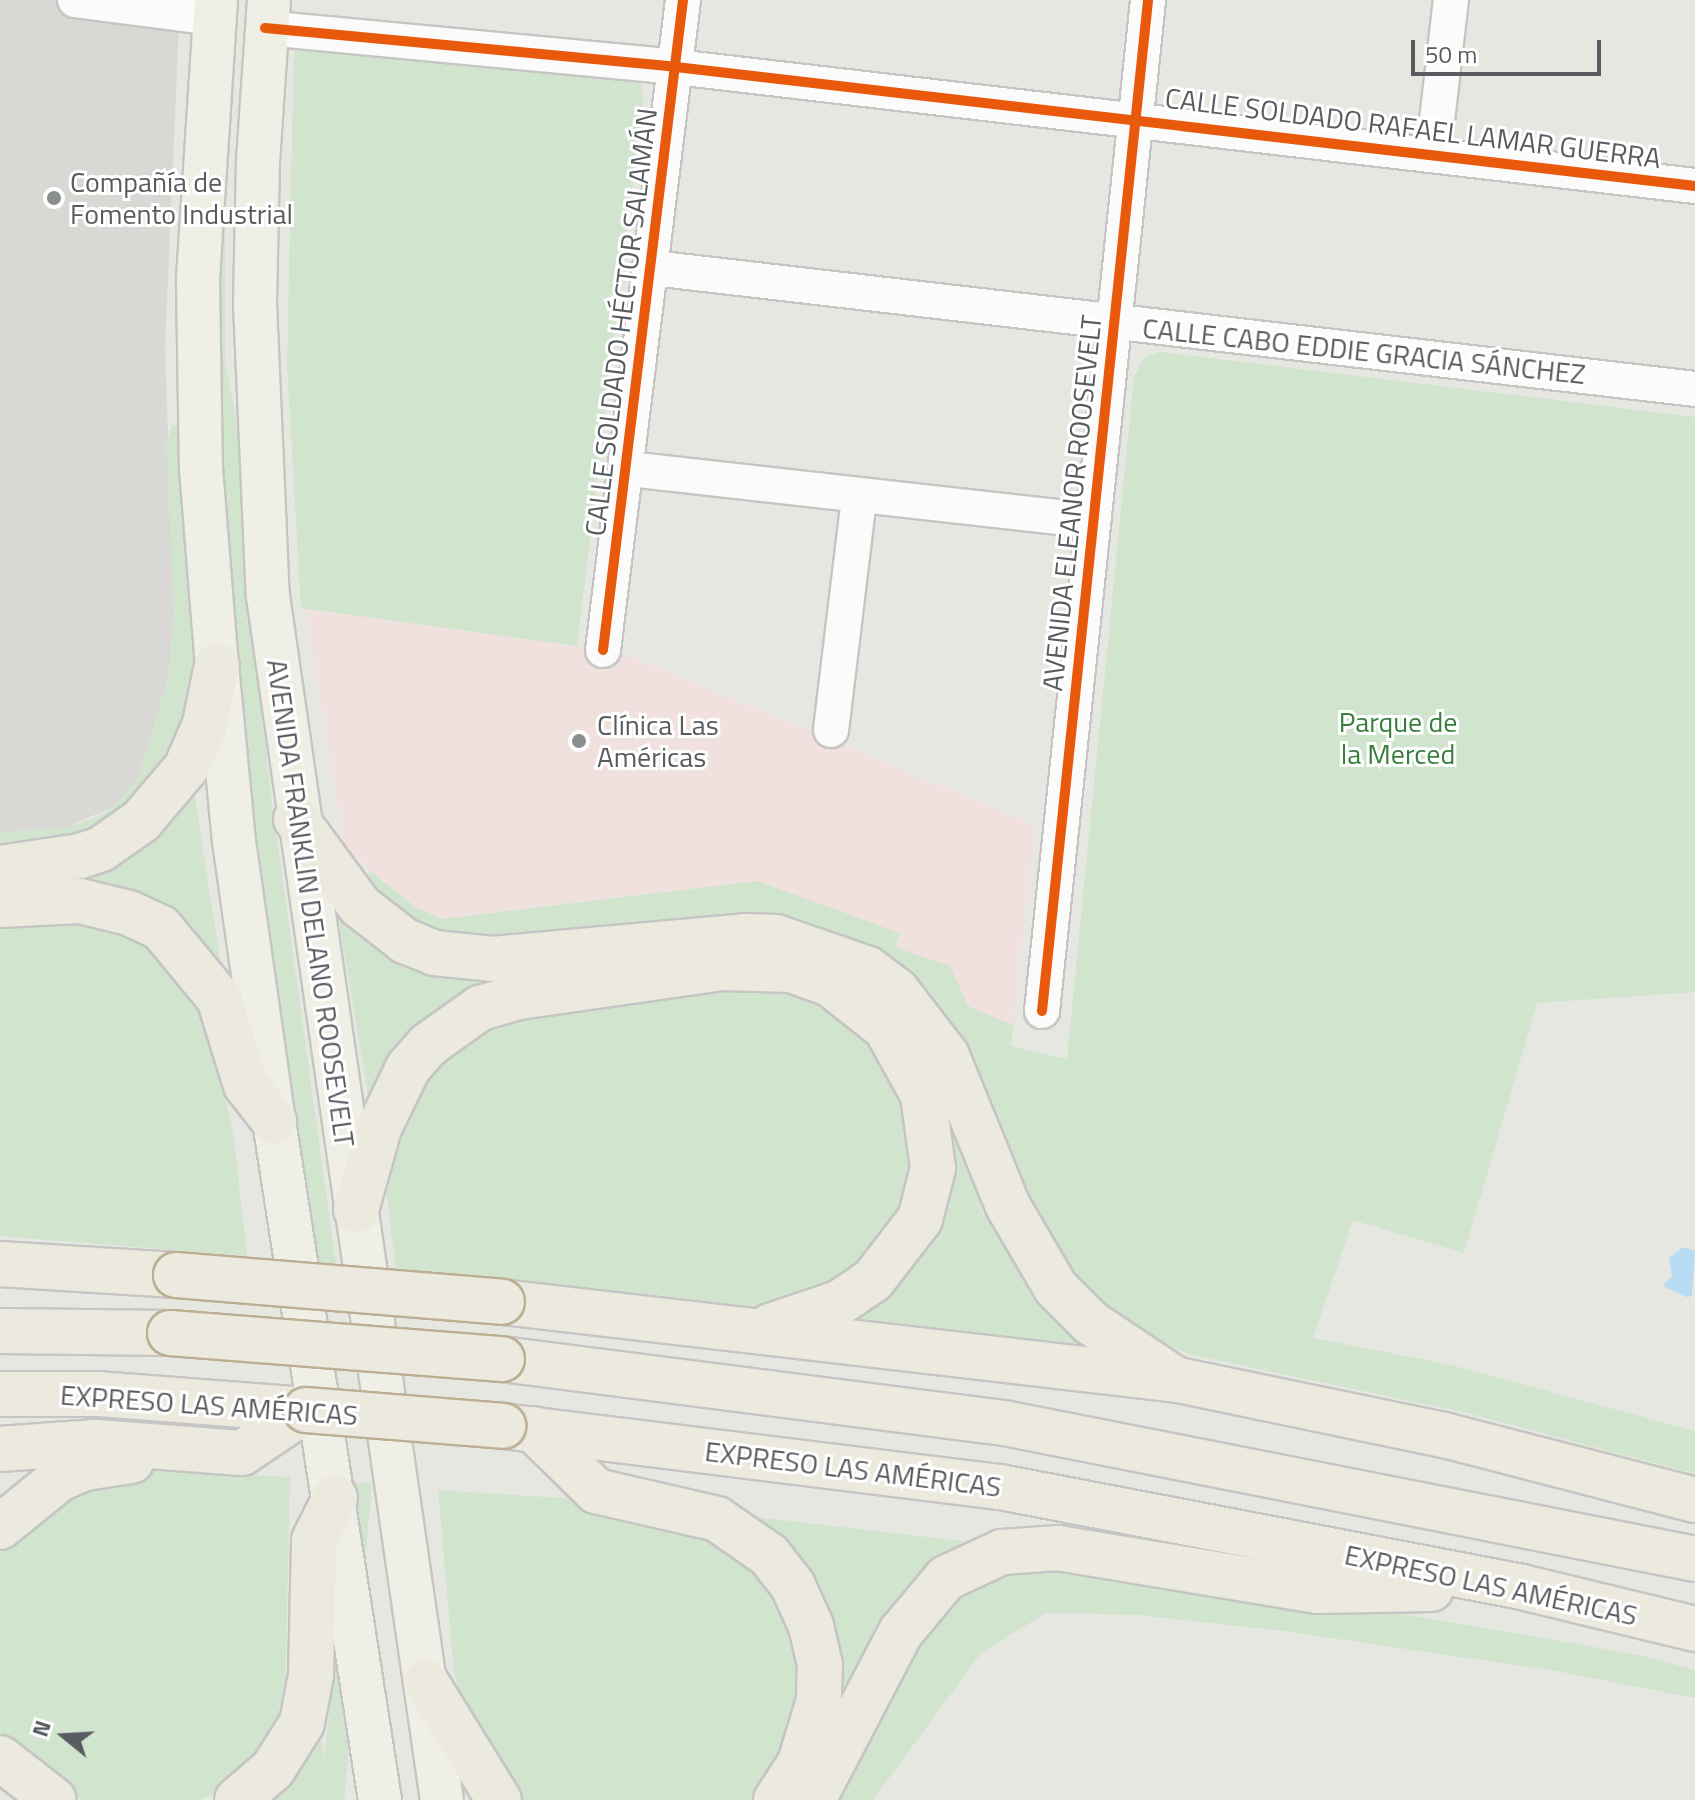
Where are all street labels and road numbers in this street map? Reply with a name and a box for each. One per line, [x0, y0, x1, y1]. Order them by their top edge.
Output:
street label: CALLE SOLDADO RAFAEL LAMAR GUERRA [1163, 81, 1663, 175]
street label: CALLE SOLDADO HÉCTOR SALAMÁN [578, 106, 664, 538]
street label: CALLE CABO EDDIE GRACIA SÁNCHEZ [1141, 311, 1587, 391]
street label: AVENIDA ELEANOR ROOSEVELT [1036, 313, 1108, 693]
street label: AVENIDA FRANKLIN DELANO ROOSEVELT [260, 657, 362, 1149]
street label: EXPRESO LAS AMÉRICAS [59, 1378, 359, 1432]
street label: EXPRESO LAS AMÉRICAS [703, 1434, 1003, 1504]
street label: EXPRESO LAS AMÉRICAS [1342, 1538, 1640, 1632]

